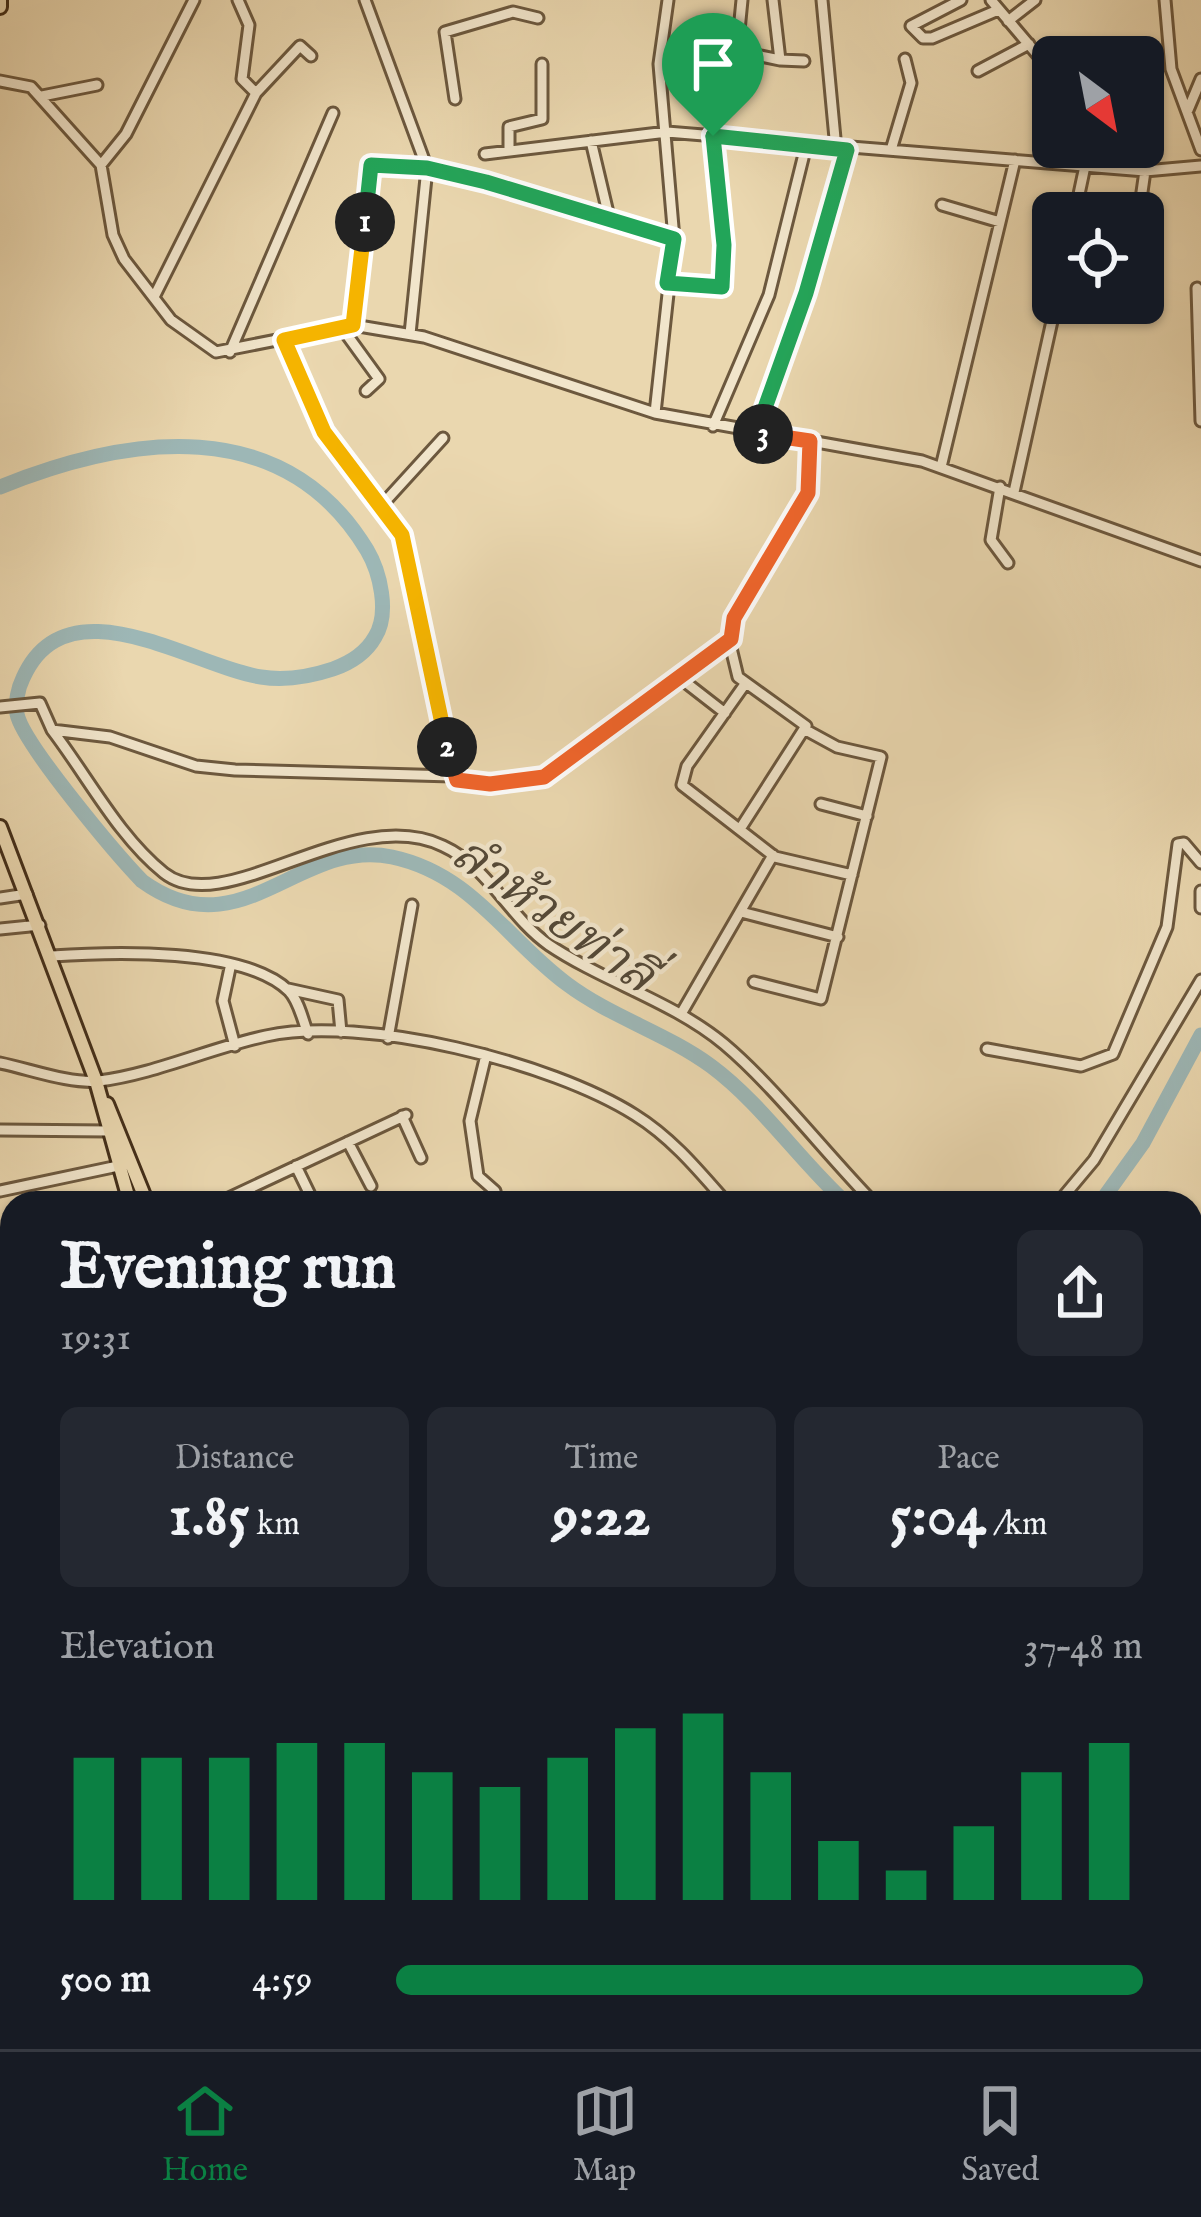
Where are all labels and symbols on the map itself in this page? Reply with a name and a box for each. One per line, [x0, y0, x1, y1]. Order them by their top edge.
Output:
pin [662, 13, 764, 136]
north arrow [1032, 36, 1164, 168]
pin: 1 [335, 192, 395, 252]
pin: 3 [733, 404, 793, 464]
pin: 2 [417, 717, 477, 777]
water label: ลำห้วยท่าลี่ [438, 817, 678, 1015]

